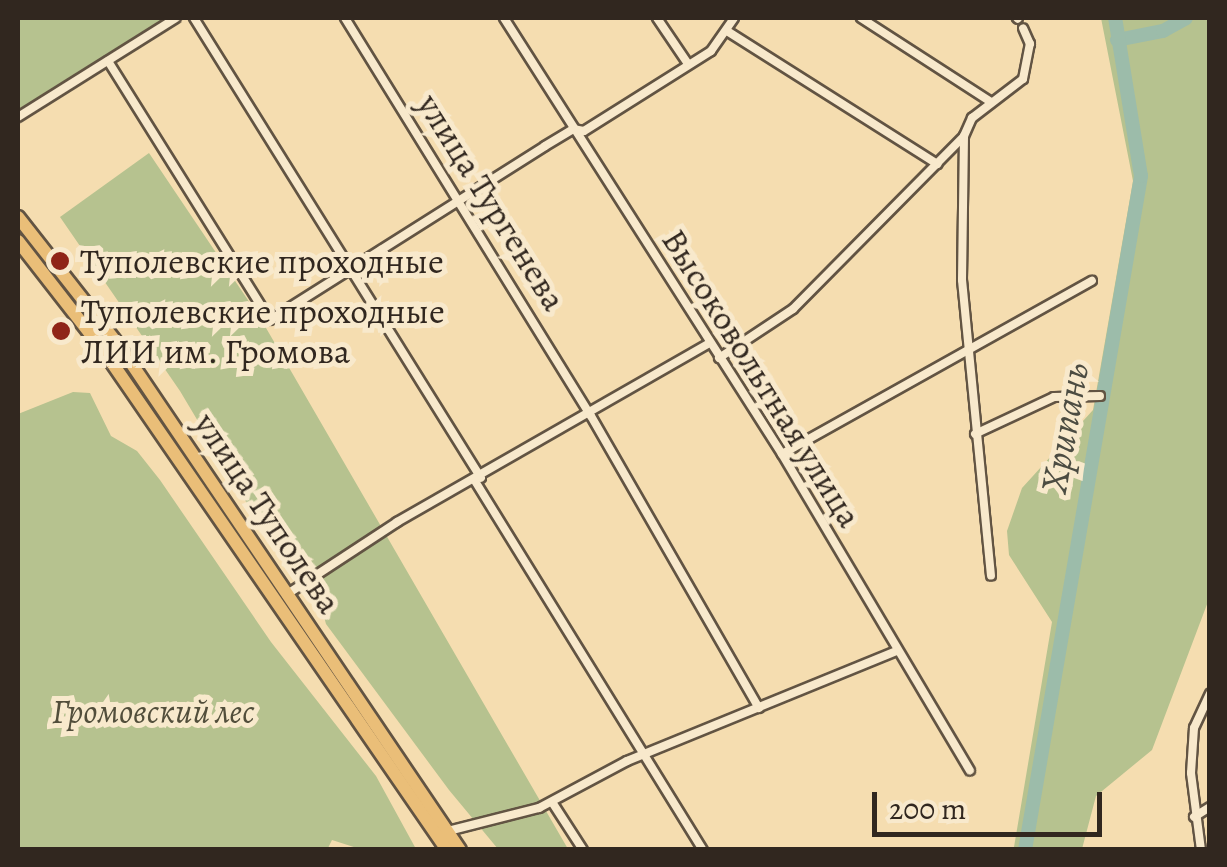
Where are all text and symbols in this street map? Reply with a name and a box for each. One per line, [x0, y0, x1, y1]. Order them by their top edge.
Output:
street label: улица Тургенева [409, 86, 575, 318]
street label: Высоковольтная улица [653, 221, 871, 535]
place label: Туполевские проходные [80, 240, 444, 282]
marker: Туполевские проходные [49, 250, 71, 272]
place label: Туполевские проходные ЛИИ им. Громова [81, 290, 445, 372]
marker: Туполевские проходные ЛИИ им. Громова [50, 320, 72, 342]
water label: Хрипань [1031, 359, 1099, 497]
street label: улица Туполева [185, 405, 351, 621]
park label: Громовский лес [52, 690, 254, 732]
scale bar [877, 772, 1107, 834]
text: 200 m [889, 789, 966, 829]

